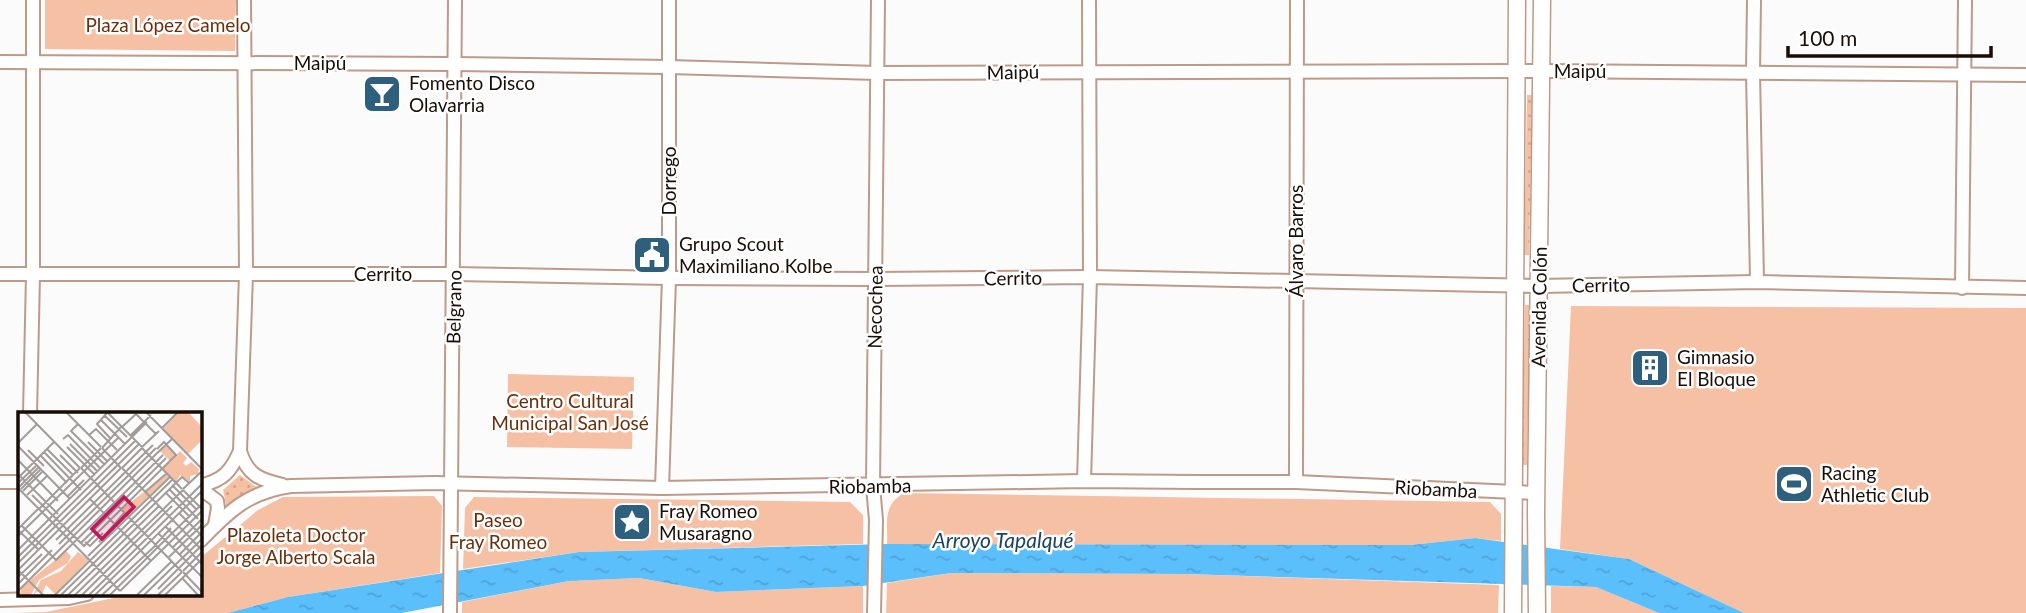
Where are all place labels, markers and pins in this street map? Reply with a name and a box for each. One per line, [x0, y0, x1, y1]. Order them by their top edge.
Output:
place label: Fomento Disco Olavarria [409, 71, 535, 116]
bar icon: Fomento Disco Olavarria [361, 73, 403, 115]
place label: Grupo Scout Maximiliano Kolbe [679, 232, 833, 277]
public building icon: Grupo Scout Maximiliano Kolbe [631, 234, 673, 276]
place label: Gimnasio El Bloque [1677, 345, 1756, 390]
building icon: Gimnasio El Bloque [1629, 347, 1671, 389]
place label: Racing Athletic Club [1821, 461, 1929, 506]
sports icon: Racing Athletic Club [1773, 463, 1815, 505]
place label: Fray Romeo Musaragno [659, 499, 758, 544]
place icon: Fray Romeo Musaragno [611, 501, 653, 543]

